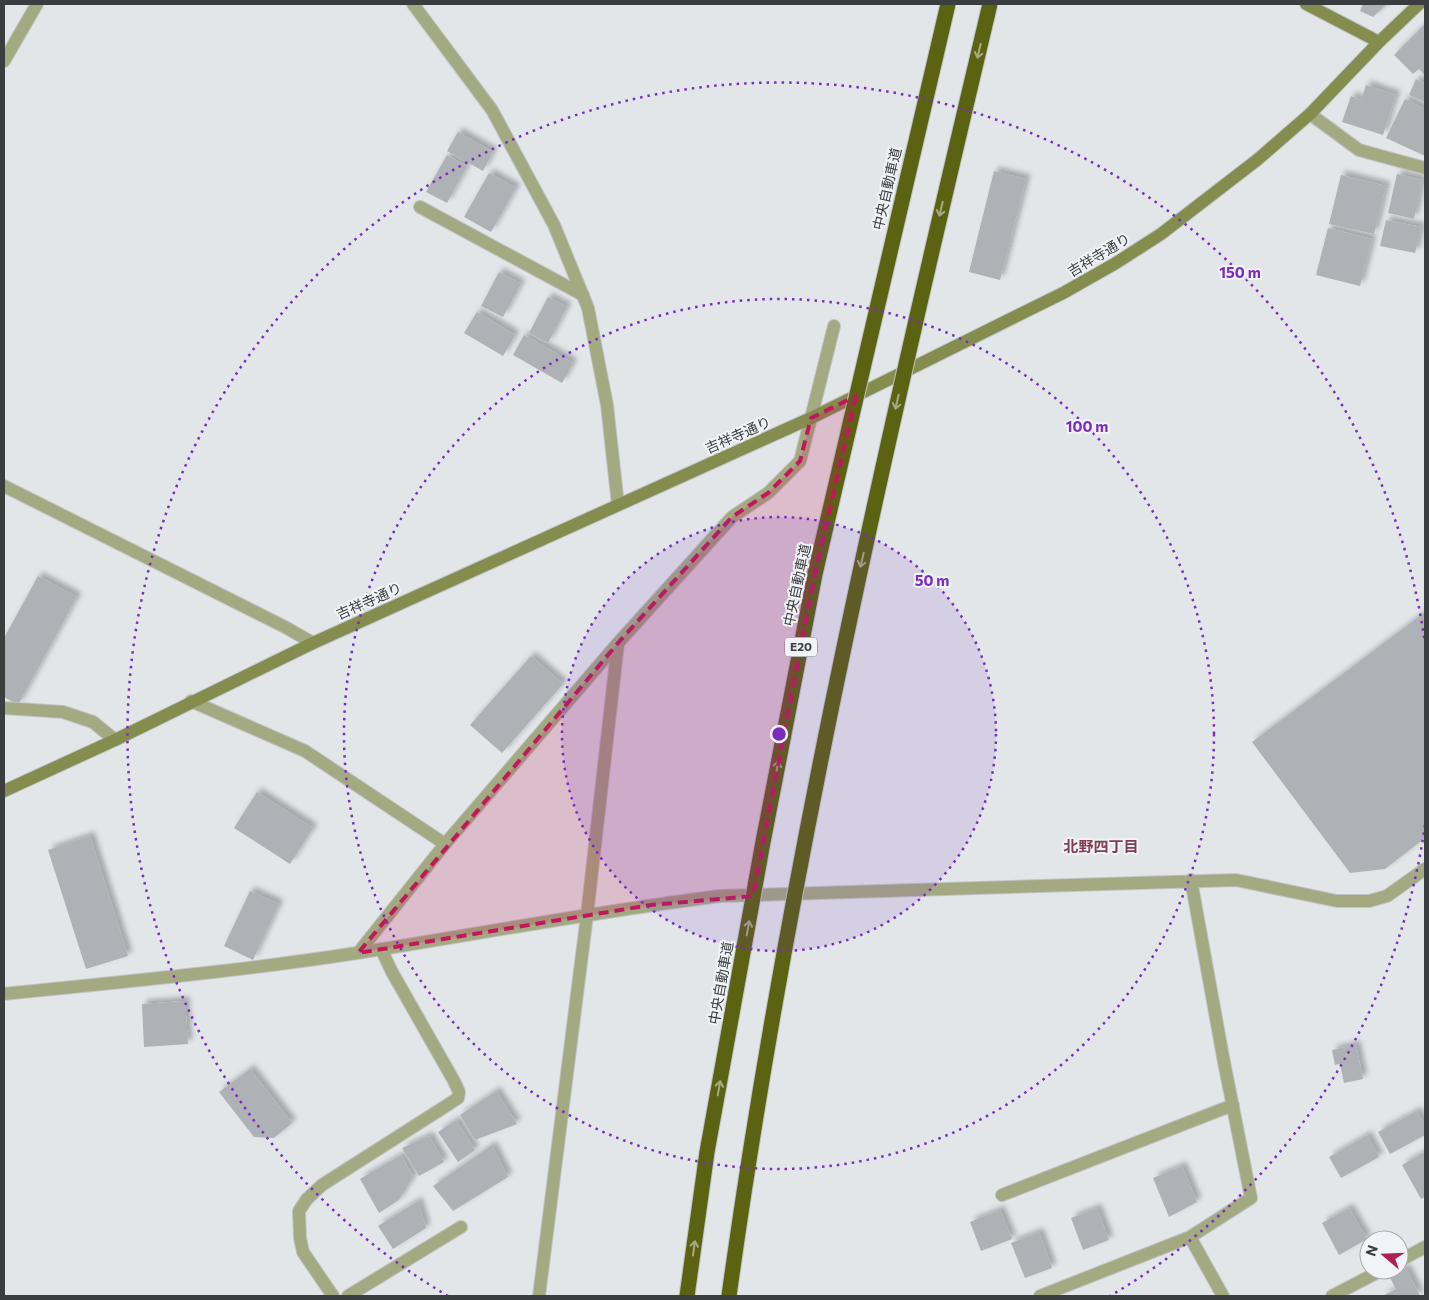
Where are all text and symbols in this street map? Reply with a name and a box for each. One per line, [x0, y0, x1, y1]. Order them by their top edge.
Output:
one-way arrow [974, 43, 983, 59]
street label: 中央自動車道 [869, 146, 904, 232]
one-way arrow [936, 201, 945, 217]
street label: 吉祥寺通り [1064, 229, 1133, 280]
text: 150 m [1219, 263, 1261, 281]
one-way arrow [892, 393, 902, 409]
street label: 吉祥寺通り [702, 413, 773, 457]
text: 100 m [1066, 417, 1108, 435]
street label: 中央自動車道 [779, 542, 814, 628]
one-way arrow [857, 552, 866, 568]
text: 50 m [915, 571, 949, 589]
street label: 吉祥寺通り [333, 579, 404, 623]
road number: E20 [785, 638, 817, 656]
centre of rings [770, 725, 788, 743]
one-way arrow [773, 760, 783, 776]
district label: 北野四丁目 [1063, 837, 1139, 855]
one-way arrow [743, 920, 753, 936]
street label: 中央自動車道 [705, 940, 736, 1026]
one-way arrow [714, 1080, 724, 1096]
north arrow [1359, 1230, 1409, 1280]
one-way arrow [689, 1240, 699, 1256]
text: N [1361, 1243, 1381, 1258]

